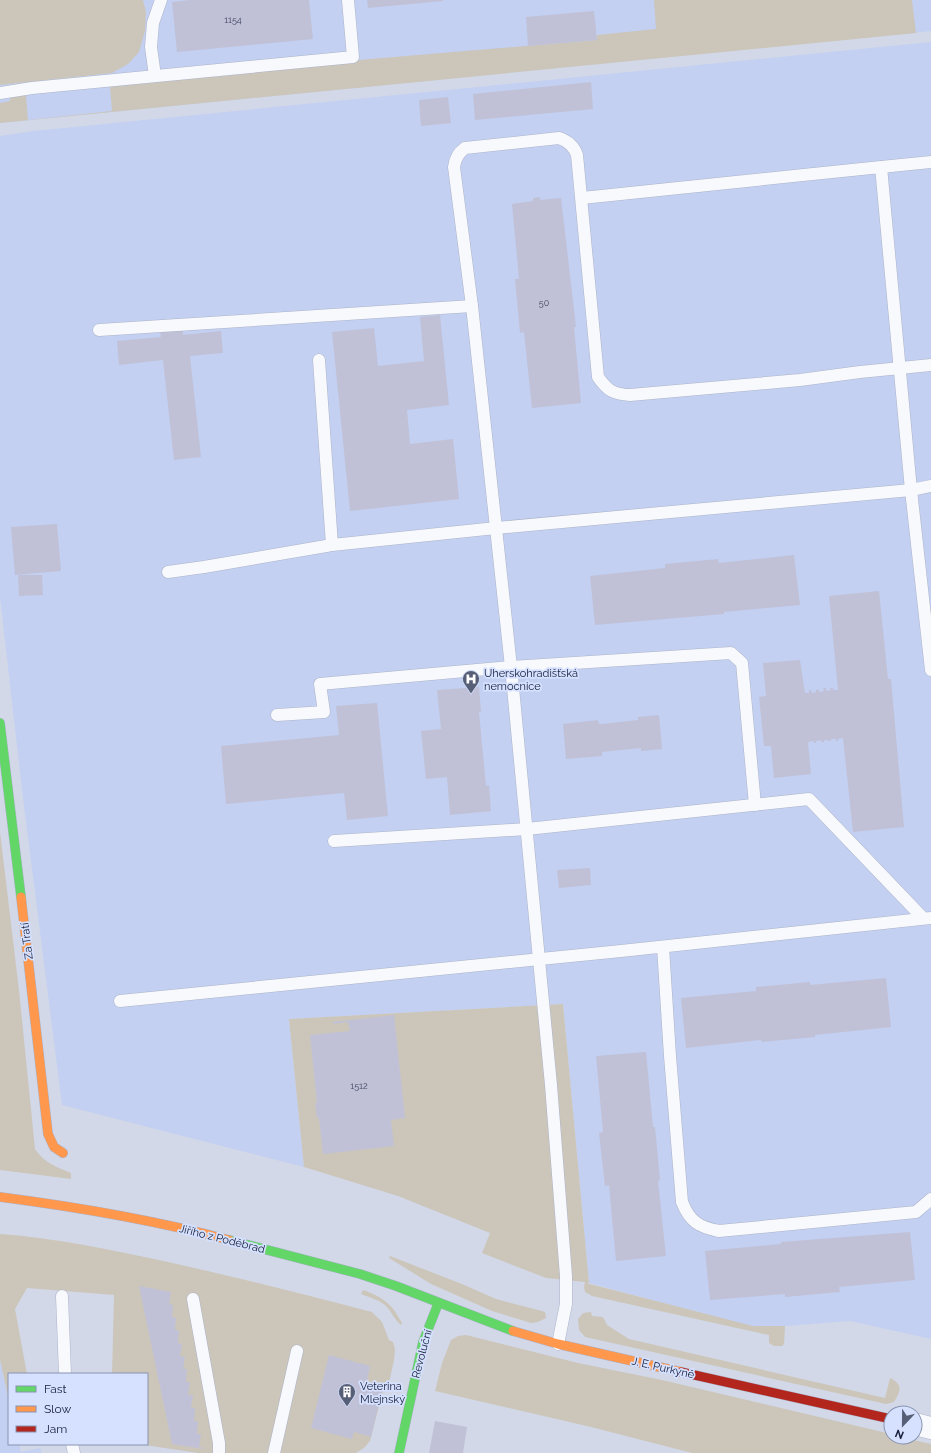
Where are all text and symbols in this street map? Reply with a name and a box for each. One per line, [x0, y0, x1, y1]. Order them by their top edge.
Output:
house number: 1154 [224, 15, 242, 25]
house number: 50 [539, 298, 550, 308]
place label: Uherskohradišťská nemocnice [484, 667, 578, 693]
hospital icon: Uherskohradišťská nemocnice [461, 669, 481, 694]
street label: Za Tratí [18, 921, 36, 960]
house number: 1512 [350, 1081, 368, 1091]
street label: Jiřího z Poděbrad [178, 1222, 266, 1256]
street label: Revoluční [409, 1328, 435, 1380]
street label: J. E. Purkyně [631, 1355, 696, 1382]
legend [8, 1373, 148, 1445]
place label: Veterina Mlejnský [360, 1380, 405, 1406]
text: Fast [44, 1382, 67, 1396]
building icon: Veterina Mlejnský [337, 1382, 357, 1407]
text: Slow [44, 1402, 71, 1416]
north arrow [883, 1405, 923, 1445]
text: Jam [44, 1422, 67, 1436]
text: N [893, 1426, 906, 1441]

